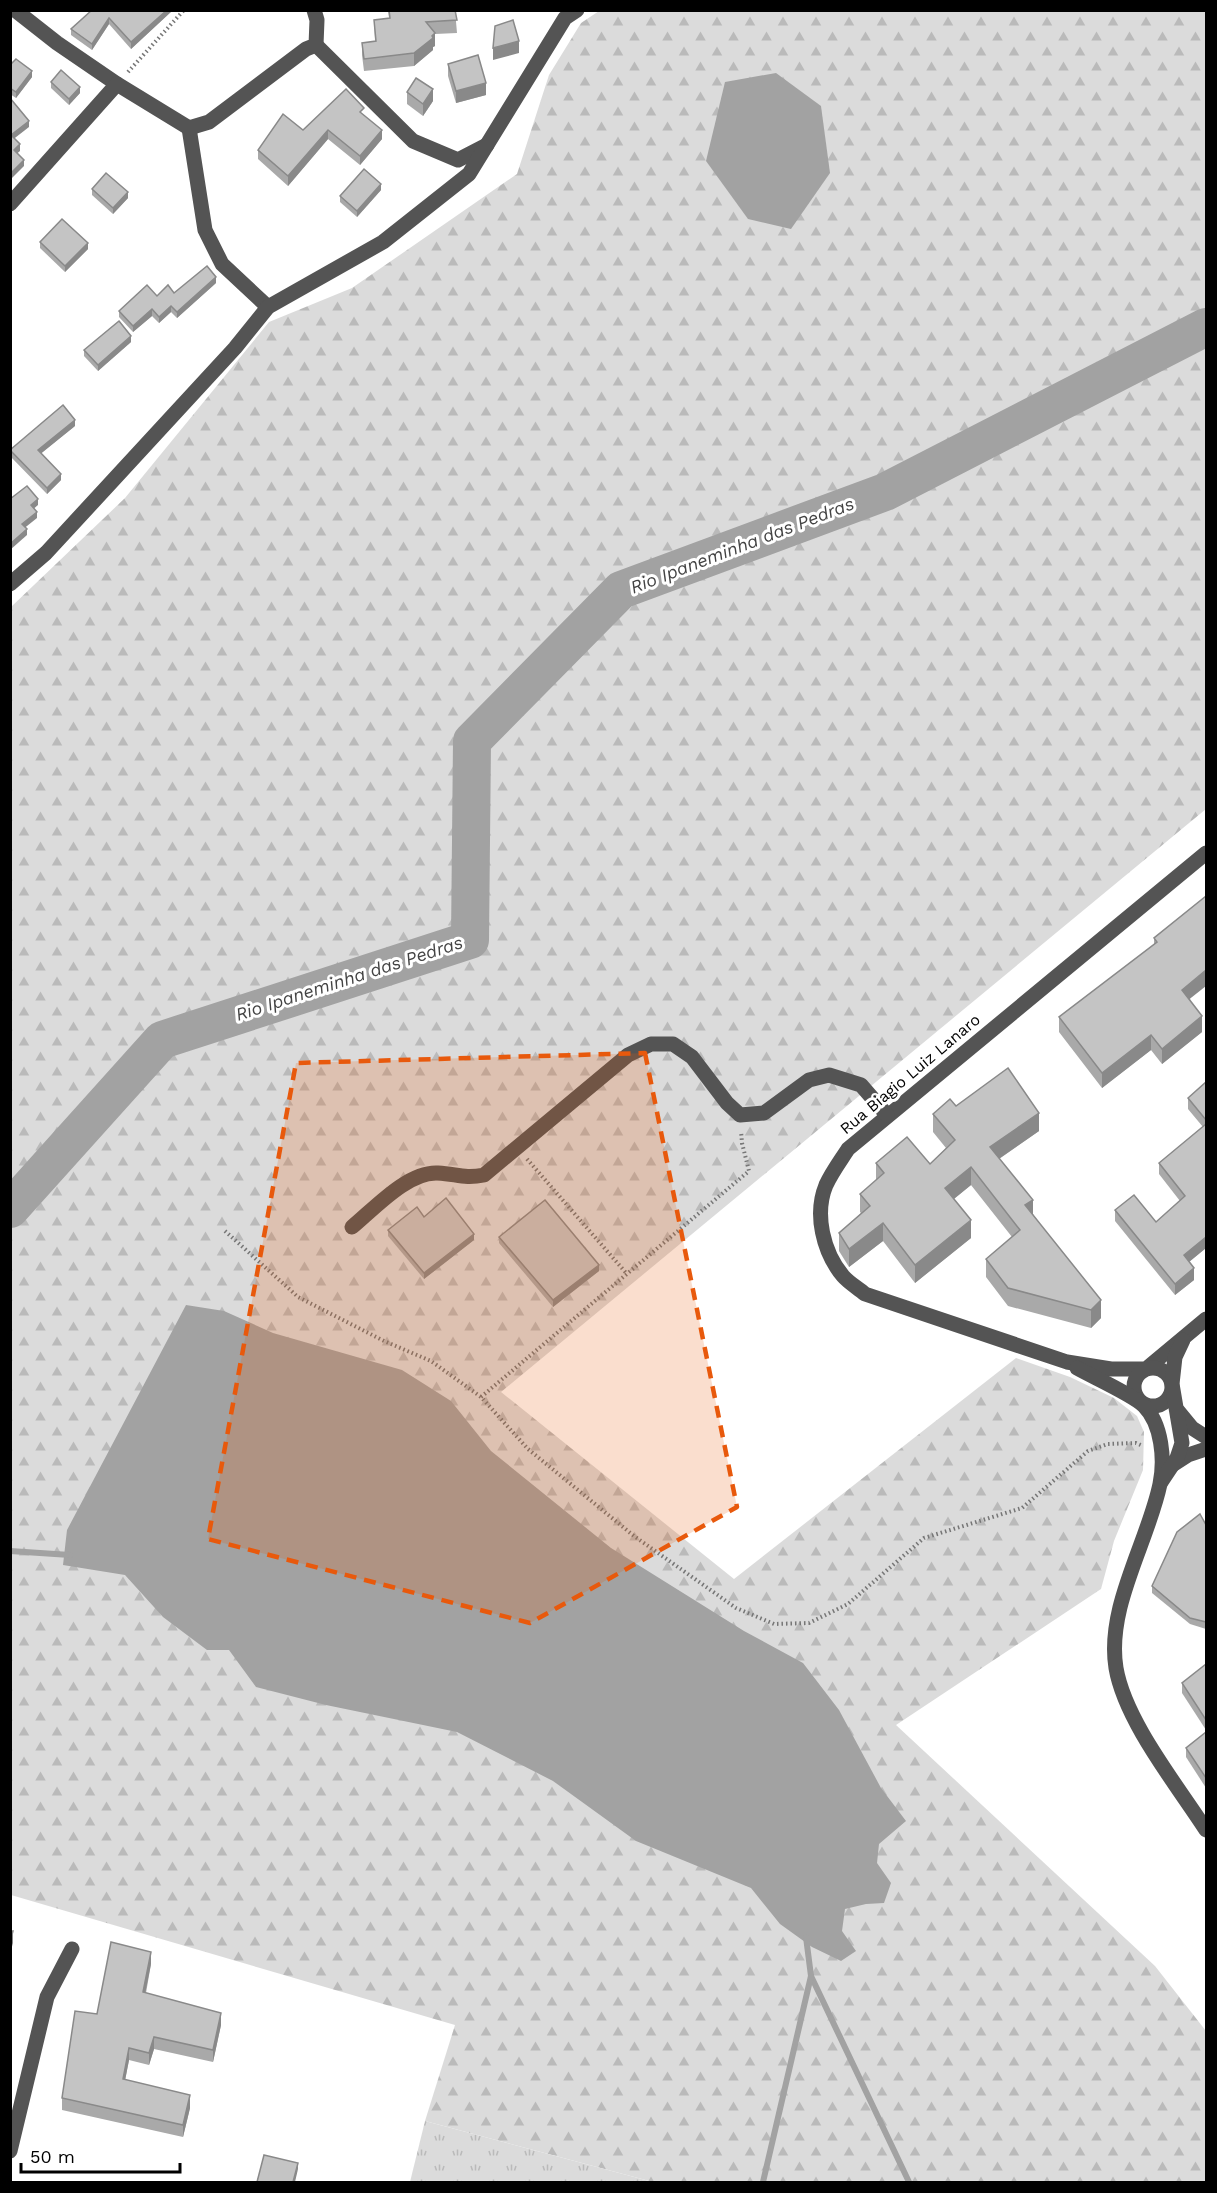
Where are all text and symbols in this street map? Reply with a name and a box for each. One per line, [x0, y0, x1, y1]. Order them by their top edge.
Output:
water label: Rio Ipaneminha das Pedras [627, 493, 857, 597]
water label: Rio Ipaneminha das Pedras [233, 931, 465, 1025]
street label: Rua Biagio Luiz Lanaro [836, 1010, 984, 1138]
scale bar [21, 2136, 180, 2174]
text: 50 m [30, 2146, 75, 2167]

